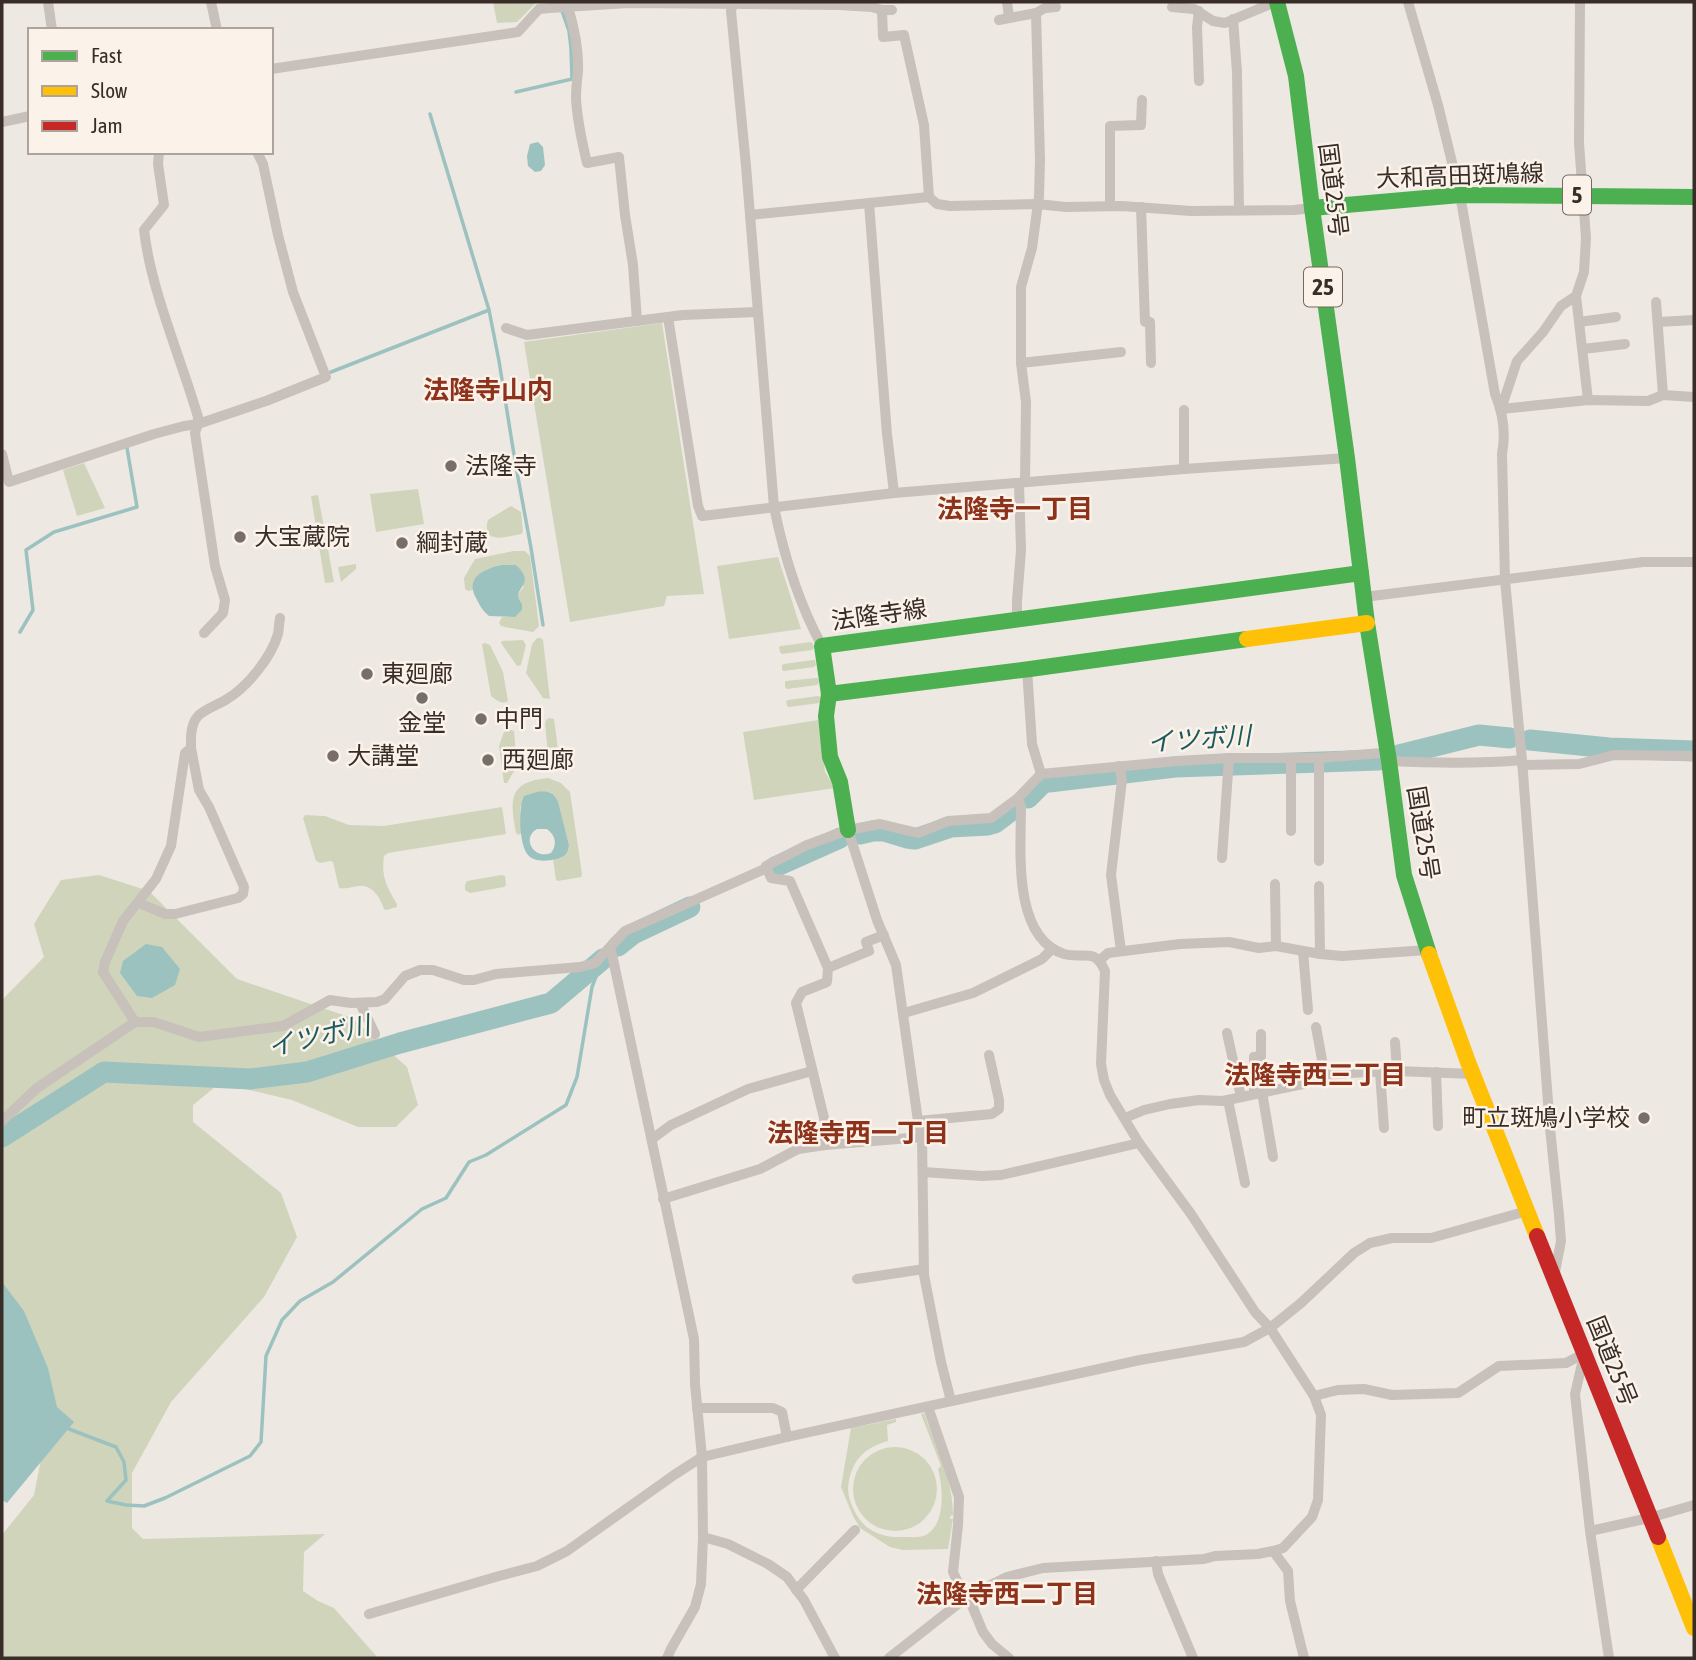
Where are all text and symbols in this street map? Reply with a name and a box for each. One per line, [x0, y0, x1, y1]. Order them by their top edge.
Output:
legend [28, 28, 273, 154]
text: Fast [91, 43, 122, 67]
text: Slow [91, 78, 128, 102]
text: Jam [91, 113, 123, 137]
street label: 国道25号 [1314, 141, 1353, 239]
street label: 大和高田斑鳩線 [1376, 159, 1544, 192]
road number: 5 [1563, 176, 1591, 214]
road number: 25 [1304, 268, 1342, 306]
district label: 法隆寺山内 [423, 375, 553, 405]
place label: 法隆寺 [465, 452, 537, 479]
marker: 法隆寺 [443, 458, 459, 474]
district label: 法隆寺一丁目 [937, 494, 1093, 524]
place label: 大宝蔵院 [254, 523, 350, 550]
marker: 大宝蔵院 [232, 529, 248, 545]
place label: 綱封蔵 [416, 529, 488, 556]
marker: 綱封蔵 [394, 535, 410, 551]
street label: 法隆寺線 [830, 594, 928, 635]
place label: 東廻廊 [381, 660, 453, 687]
marker: 東廻廊 [359, 666, 375, 682]
marker: 金堂 [414, 690, 430, 706]
place label: 中門 [495, 705, 543, 732]
place label: 金堂 [398, 709, 446, 736]
marker: 中門 [473, 711, 489, 727]
water label: イツボ川 [1146, 720, 1255, 758]
place label: 大講堂 [347, 742, 419, 769]
place label: 西廻廊 [502, 746, 574, 773]
marker: 大講堂 [325, 748, 341, 764]
marker: 西廻廊 [480, 752, 496, 768]
street label: 国道25号 [1403, 784, 1444, 882]
water label: イツボ川 [265, 1009, 376, 1062]
district label: 法隆寺西三丁目 [1224, 1060, 1406, 1090]
place label: 町立斑鳩小学校 [1462, 1104, 1630, 1131]
marker: 町立斑鳩小学校 [1636, 1110, 1652, 1126]
district label: 法隆寺西一丁目 [767, 1118, 949, 1148]
street label: 国道25号 [1582, 1312, 1643, 1410]
district label: 法隆寺西二丁目 [916, 1579, 1098, 1609]

